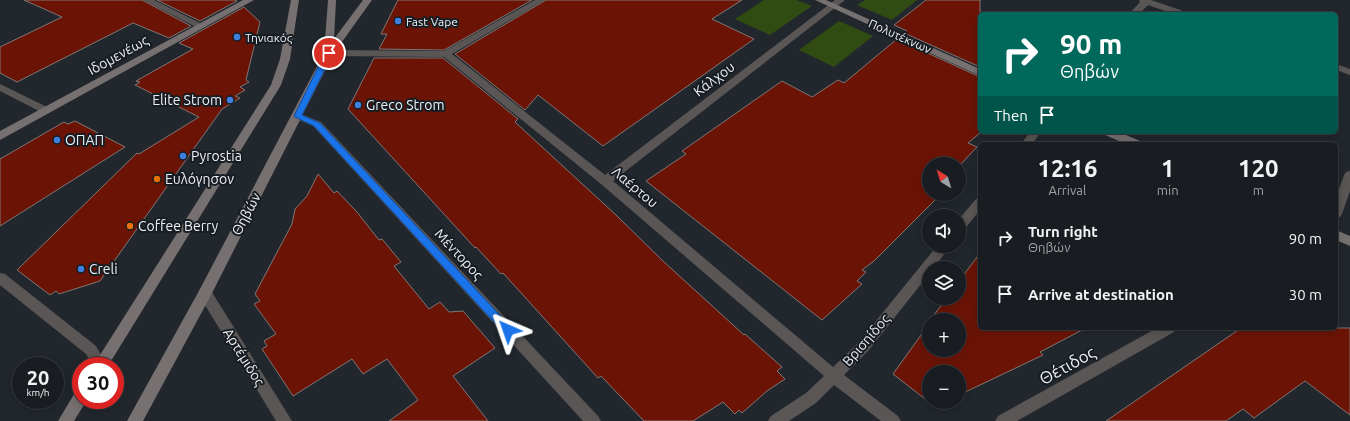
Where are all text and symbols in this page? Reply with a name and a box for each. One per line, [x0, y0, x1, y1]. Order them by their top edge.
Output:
place label: Fast Vape [406, 15, 458, 28]
marker: Fast Vape [393, 16, 403, 26]
street label: Πολυτέκνων [867, 16, 933, 56]
icon: right [994, 28, 1046, 80]
text: 90 m [1060, 28, 1122, 59]
street label: Ιδομενέως [85, 31, 152, 78]
place label: Τηνιακός [245, 31, 293, 45]
marker: Τηνιακός [232, 32, 242, 42]
pin [312, 36, 346, 70]
icon: arrive [318, 42, 340, 64]
street label: Κάλχου [690, 58, 738, 100]
text: Θηβών [1060, 61, 1119, 81]
place label: Elite Strom [152, 92, 222, 108]
marker: Elite Strom [225, 95, 235, 105]
place label: Greco Strom [366, 97, 445, 113]
marker: Greco Strom [353, 100, 363, 110]
icon: arrive [1036, 104, 1058, 126]
text: Then [994, 107, 1028, 124]
place label: ΟΠΑΠ [65, 132, 104, 148]
marker: ΟΠΑΠ [52, 135, 62, 145]
place label: Pyrostia [191, 148, 242, 164]
marker: Pyrostia [178, 151, 188, 161]
text: 12:16 [1037, 155, 1097, 182]
text: 1 [1161, 155, 1174, 182]
text: 120 [1238, 155, 1279, 182]
north arrow [922, 157, 966, 201]
map controls [922, 157, 966, 409]
street label: Λαέρτου [609, 163, 661, 211]
place label: Ευλόγησον [165, 171, 234, 187]
marker: Ευλόγησον [152, 174, 162, 184]
text: Arrival [1048, 183, 1086, 197]
text: min [1157, 183, 1179, 197]
text: m [1253, 183, 1264, 197]
street label: Θηβών [228, 190, 264, 238]
button: sound [922, 209, 966, 253]
place label: Coffee Berry [138, 218, 219, 234]
marker: Coffee Berry [125, 221, 135, 231]
text: Turn right [1028, 223, 1098, 240]
street label: Μέντορος [432, 225, 487, 283]
icon: right [994, 227, 1016, 249]
text: 90 m [1289, 230, 1322, 247]
text: Θηβών [1028, 240, 1070, 254]
place label: Creli [89, 261, 118, 277]
button: layers [922, 261, 966, 305]
marker: Creli [76, 264, 86, 274]
icon: arrive [994, 283, 1016, 305]
text: Arrive at destination [1028, 286, 1174, 303]
text: 30 m [1289, 286, 1322, 303]
position arrow [487, 309, 529, 351]
street label: Βρισηίδος [839, 310, 893, 369]
button: + [922, 313, 966, 357]
street label: Αρτέμιδος [220, 325, 268, 389]
street label: Θέτιδος [1036, 342, 1099, 389]
speed limit sign: 30 [72, 357, 124, 409]
button: − [922, 365, 966, 409]
text: 20 [27, 366, 49, 389]
text: km/h [26, 387, 50, 398]

